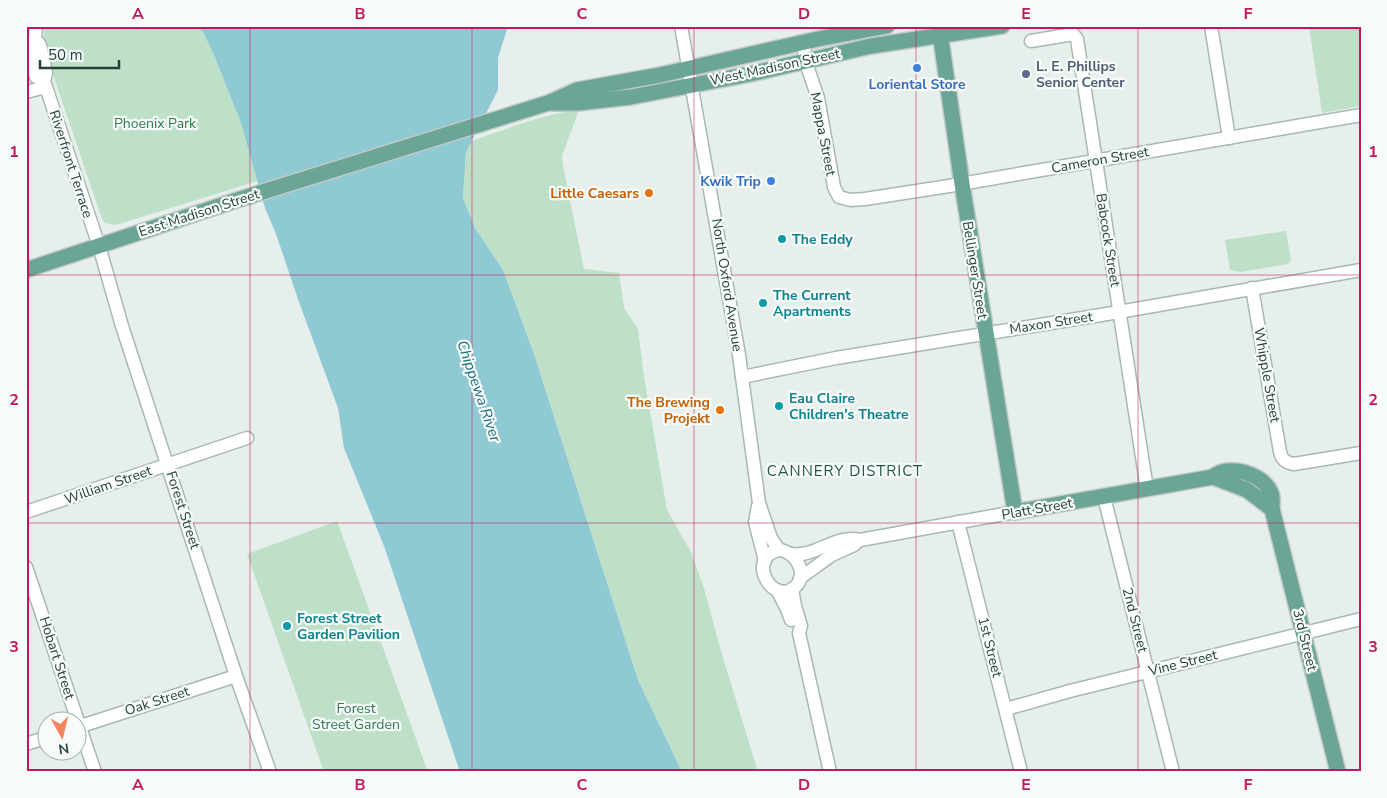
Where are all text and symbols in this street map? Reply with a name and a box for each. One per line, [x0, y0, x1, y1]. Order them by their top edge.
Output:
text: A [132, 3, 144, 25]
text: B [354, 3, 366, 25]
text: C [577, 3, 588, 25]
text: D [798, 3, 810, 25]
text: E [1021, 3, 1031, 25]
text: F [1244, 3, 1253, 25]
scale bar [40, 38, 119, 70]
street label: West Madison Street [708, 44, 842, 90]
text: 50 m [48, 45, 83, 65]
place label: L. E. Phillips Senior Center [1036, 57, 1125, 92]
marker: Loriental Store [911, 62, 923, 74]
marker: L. E. Phillips Senior Center [1020, 68, 1032, 80]
place label: Loriental Store [868, 75, 966, 94]
street label: Mappa Street [806, 90, 840, 178]
street label: Riverfront Terrace [45, 108, 97, 220]
park label: Phoenix Park [114, 114, 197, 133]
text: 1 [9, 141, 19, 163]
text: 1 [1368, 141, 1378, 163]
street label: Cameron Street [1050, 142, 1150, 178]
place label: Kwik Trip [700, 172, 761, 191]
marker: Kwik Trip [765, 175, 777, 187]
place label: Little Caesars [550, 184, 639, 203]
street label: East Madison Street [136, 185, 262, 241]
marker: Little Caesars [643, 187, 655, 199]
street label: Babcock Street [1091, 192, 1125, 288]
street label: North Oxford Avenue [707, 217, 747, 353]
street label: Bellinger Street [958, 220, 992, 320]
place label: The Eddy [792, 230, 853, 249]
marker: The Eddy [776, 233, 788, 245]
place label: The Current Apartments [773, 286, 851, 321]
marker: The Current Apartments [757, 297, 769, 309]
street label: Maxon Street [1008, 307, 1094, 339]
street label: Whipple Street [1249, 326, 1285, 424]
water label: Chippewa River [452, 338, 506, 445]
text: 2 [9, 389, 19, 411]
place label: Eau Claire Children's Theatre [789, 389, 909, 424]
text: 2 [1368, 389, 1378, 411]
place label: The Brewing Projekt [627, 393, 711, 428]
marker: Eau Claire Children's Theatre [773, 400, 785, 412]
marker: The Brewing Projekt [714, 404, 726, 416]
street label: William Street [62, 461, 154, 509]
district label: CANNERY DISTRICT [767, 461, 923, 481]
street label: Forest Street [161, 469, 205, 552]
street label: Platt Street [1000, 493, 1074, 525]
street label: 2nd Street [1118, 586, 1152, 655]
street label: 3rd Street [1288, 607, 1322, 673]
place label: Forest Street Garden Pavilion [297, 609, 400, 644]
street label: Hobart Street [35, 614, 79, 702]
street label: 1st Street [973, 615, 1007, 679]
marker: Forest Street Garden Pavilion [281, 620, 293, 632]
text: 3 [9, 636, 19, 658]
text: 3 [1368, 636, 1378, 658]
street label: Vine Street [1146, 645, 1219, 681]
street label: Oak Street [122, 682, 192, 720]
park label: Forest Street Garden [312, 699, 400, 734]
north arrow [38, 710, 88, 760]
text: N [57, 738, 70, 759]
text: A [132, 774, 144, 796]
text: B [354, 774, 366, 796]
text: C [577, 774, 588, 796]
text: D [798, 774, 810, 796]
text: E [1021, 774, 1031, 796]
text: F [1244, 774, 1253, 796]

